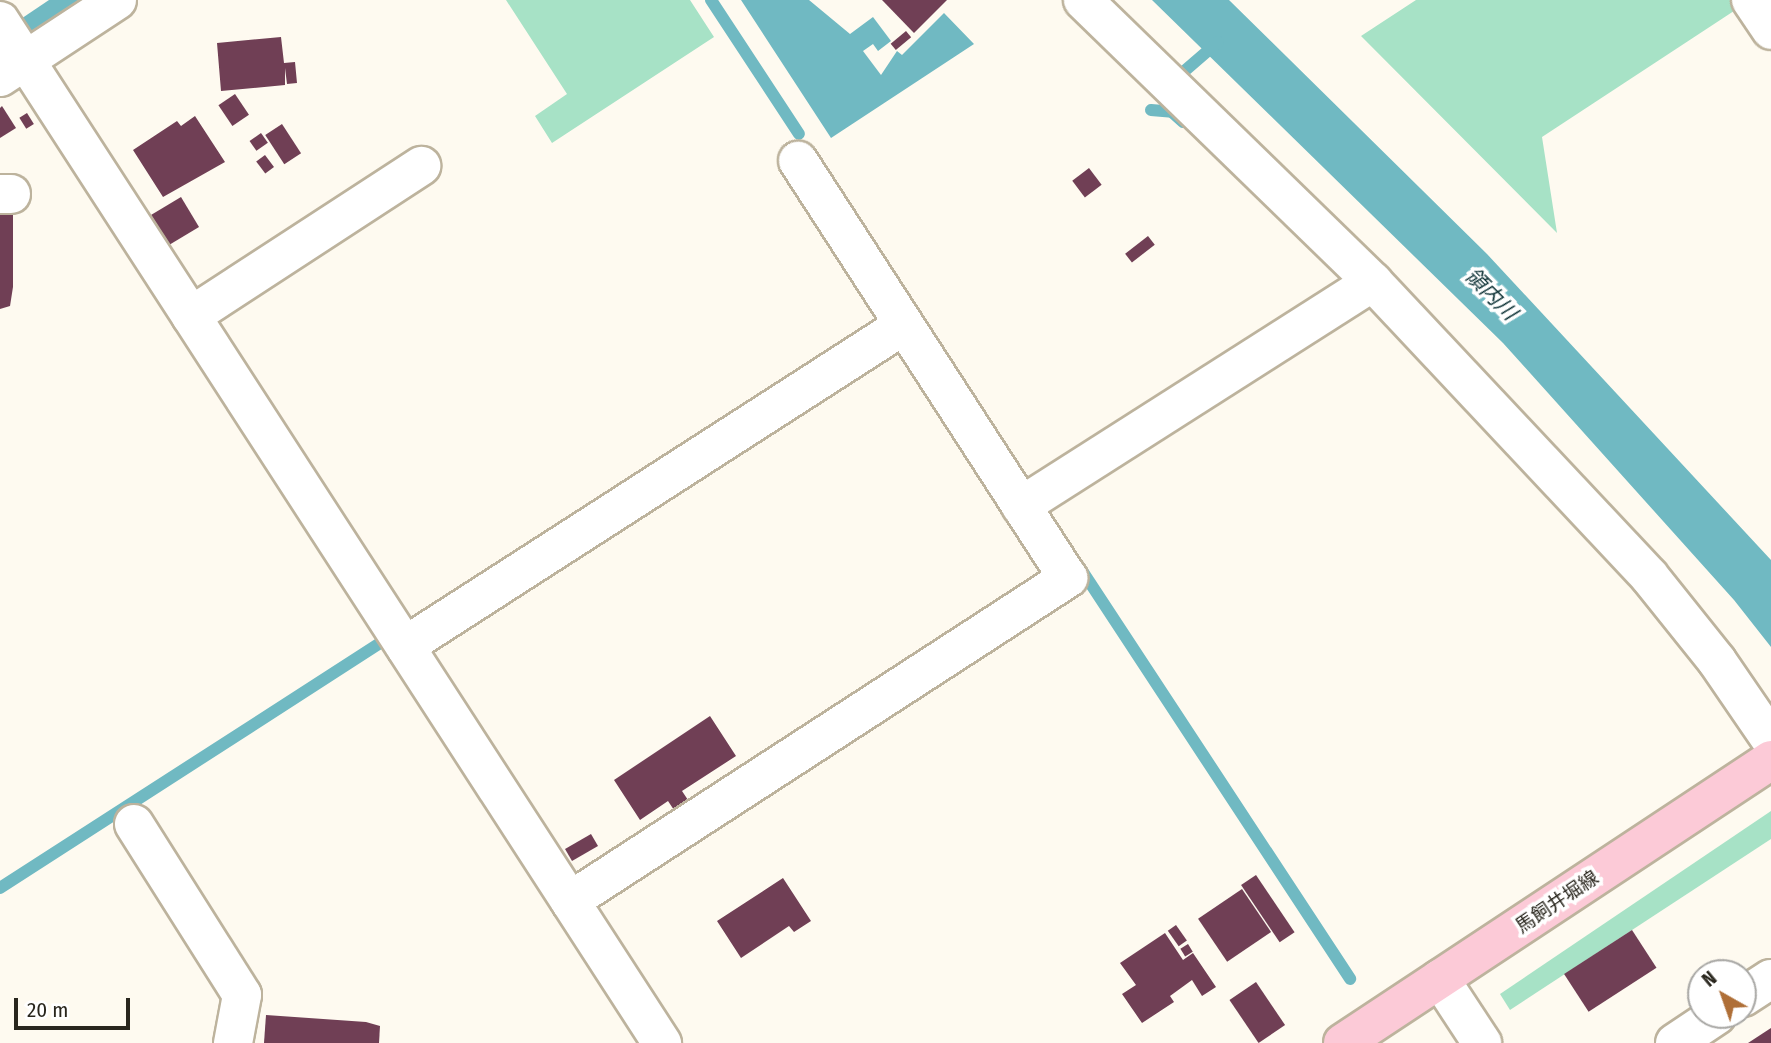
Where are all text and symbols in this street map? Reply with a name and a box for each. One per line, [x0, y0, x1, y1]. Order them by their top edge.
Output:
water label: 領内川 [1460, 263, 1522, 325]
street label: 馬飼井堀線 [1511, 866, 1603, 938]
north arrow [1687, 959, 1757, 1029]
text: N [1698, 967, 1721, 992]
scale bar [18, 984, 133, 1028]
text: 20 m [27, 997, 68, 1023]

